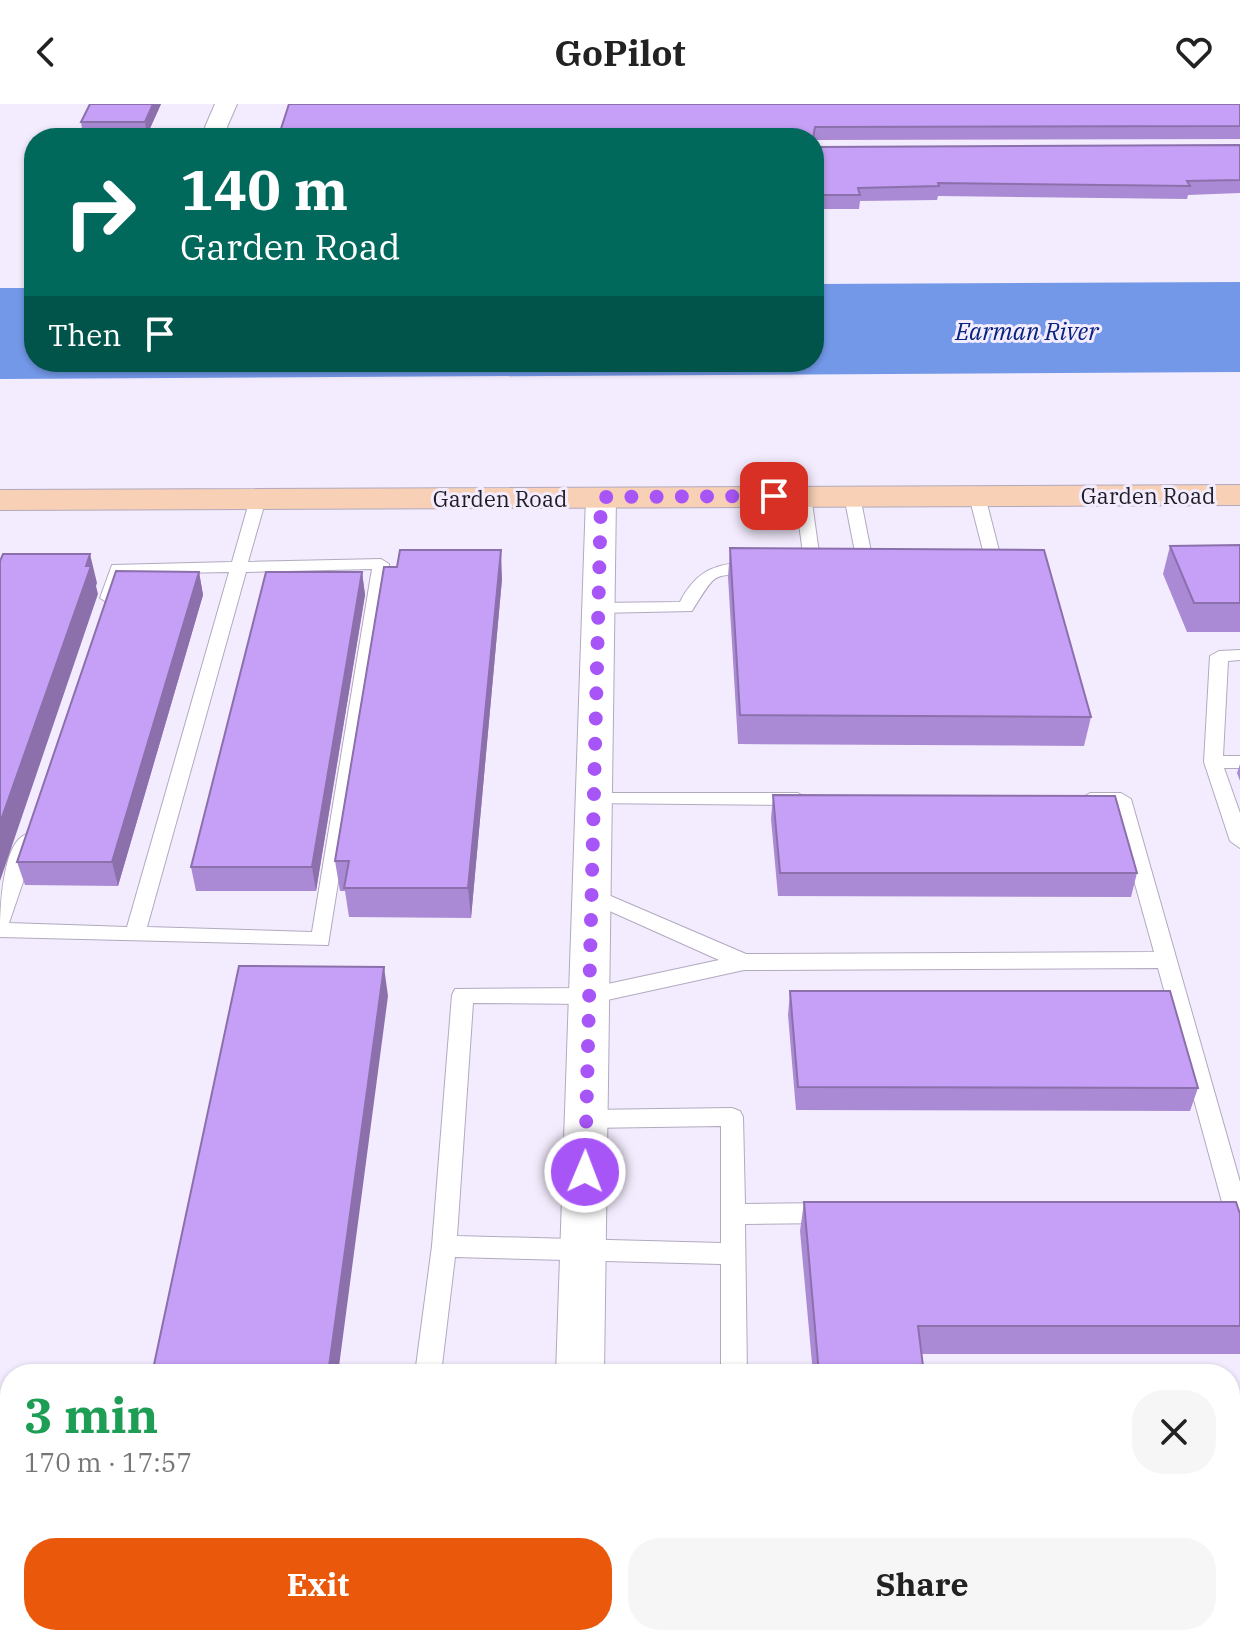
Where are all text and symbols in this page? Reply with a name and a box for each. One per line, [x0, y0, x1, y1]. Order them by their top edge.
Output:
text: GoPilot [554, 29, 686, 76]
icon: back [24, 30, 68, 74]
icon: heart [1172, 30, 1216, 74]
text: 140 m [180, 153, 348, 225]
icon: right [48, 160, 152, 264]
text: Garden Road [180, 223, 400, 270]
icon: arrive [138, 312, 182, 356]
text: Then [48, 315, 122, 354]
water label: Earman River [954, 315, 1100, 347]
pin [740, 462, 808, 530]
icon: arrive [752, 474, 796, 518]
street label: Garden Road [1081, 481, 1215, 510]
street label: Garden Road [433, 484, 567, 513]
position arrow [543, 1130, 627, 1214]
text: 3 min [24, 1384, 158, 1446]
button: close [1132, 1390, 1216, 1474]
text: 170 m · 17:57 [24, 1445, 192, 1479]
button: Exit [24, 1538, 612, 1630]
button: Share [628, 1538, 1216, 1630]

